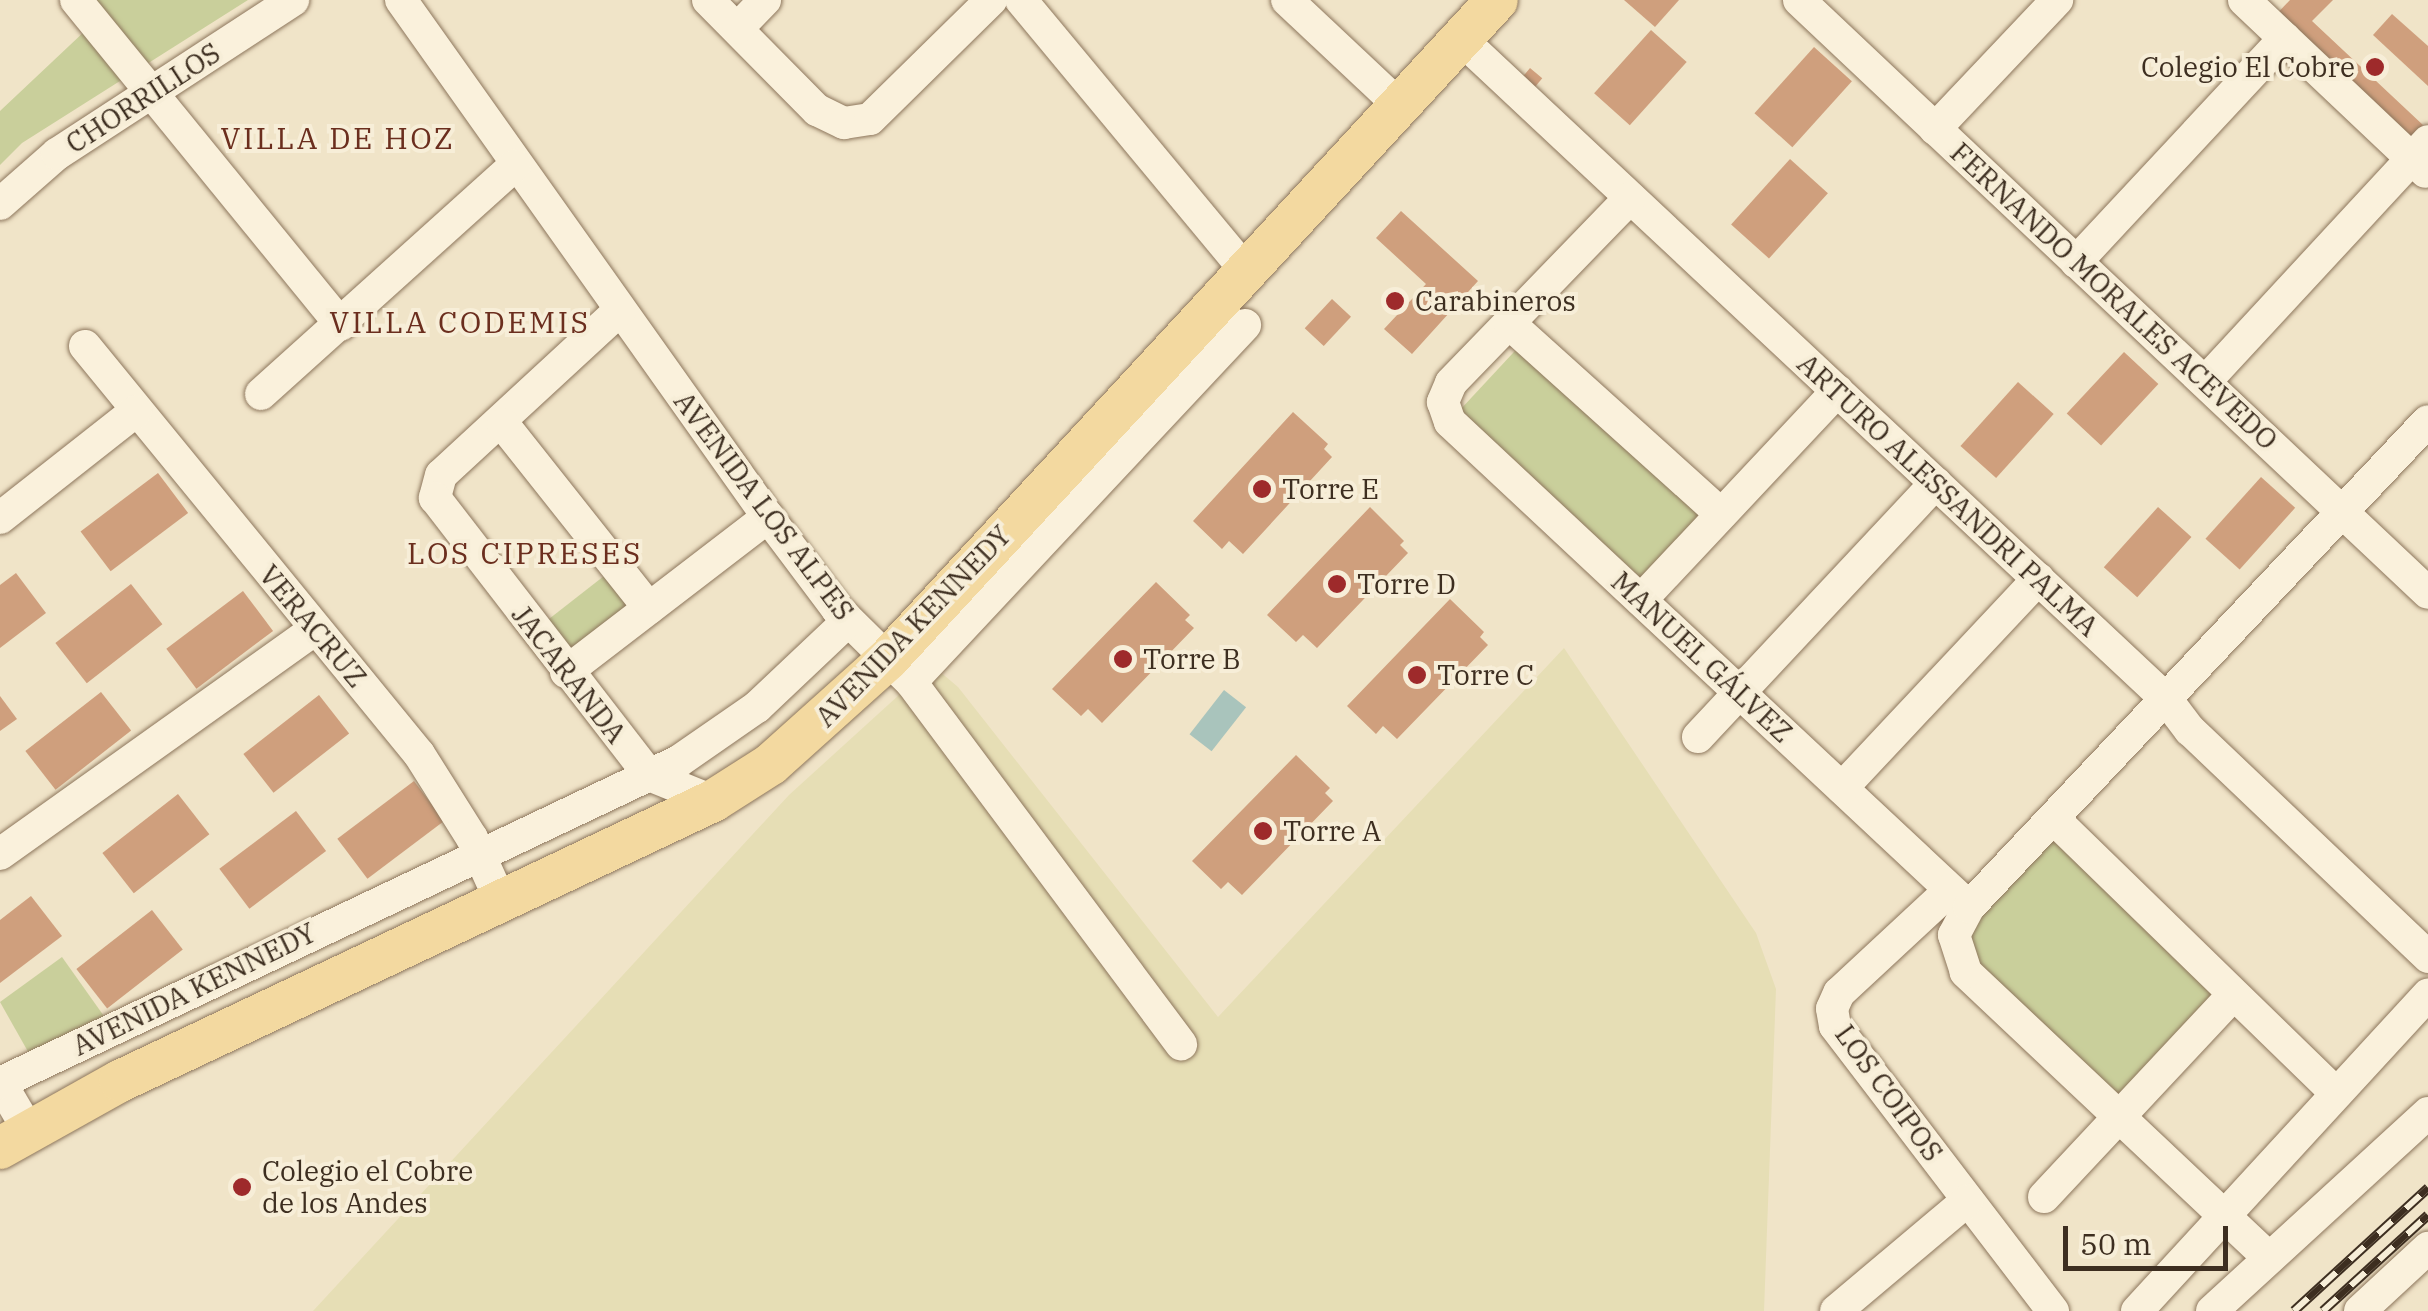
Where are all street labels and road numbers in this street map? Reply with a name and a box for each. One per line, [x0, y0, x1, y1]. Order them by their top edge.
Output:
street label: CHORRILLOS [60, 36, 226, 160]
street label: FERNANDO MORALES ACEVEDO [1944, 135, 2284, 457]
street label: ARTURO ALESSANDRI PALMA [1791, 347, 2105, 643]
street label: AVENIDA LOS ALPES [667, 385, 861, 627]
street label: AVENIDA KENNEDY [808, 518, 1018, 734]
street label: VERACRUZ [252, 558, 374, 694]
street label: MANUEL GÁLVEZ [1605, 565, 1799, 749]
street label: JACARANDA [505, 598, 633, 750]
street label: AVENIDA KENNEDY [67, 915, 321, 1063]
street label: LOS COIPOS [1828, 1018, 1950, 1168]

